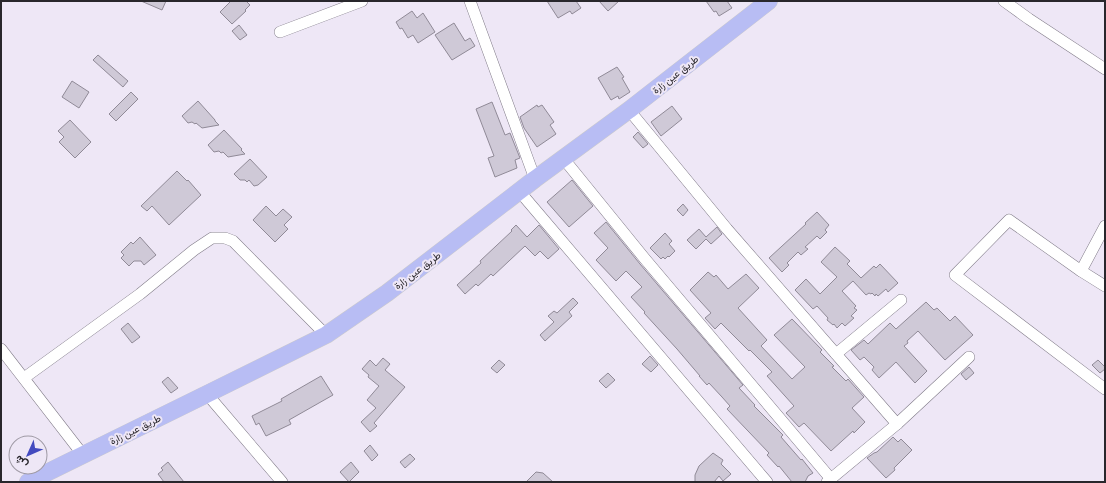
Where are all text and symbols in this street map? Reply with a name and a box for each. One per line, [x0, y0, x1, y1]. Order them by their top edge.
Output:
street label: طريق عين زارة [649, 51, 701, 96]
street label: طريق عين زارة [391, 248, 444, 292]
street label: طريق عين زارة [107, 410, 163, 447]
north arrow [8, 435, 48, 475]
text: ش [11, 452, 31, 472]

